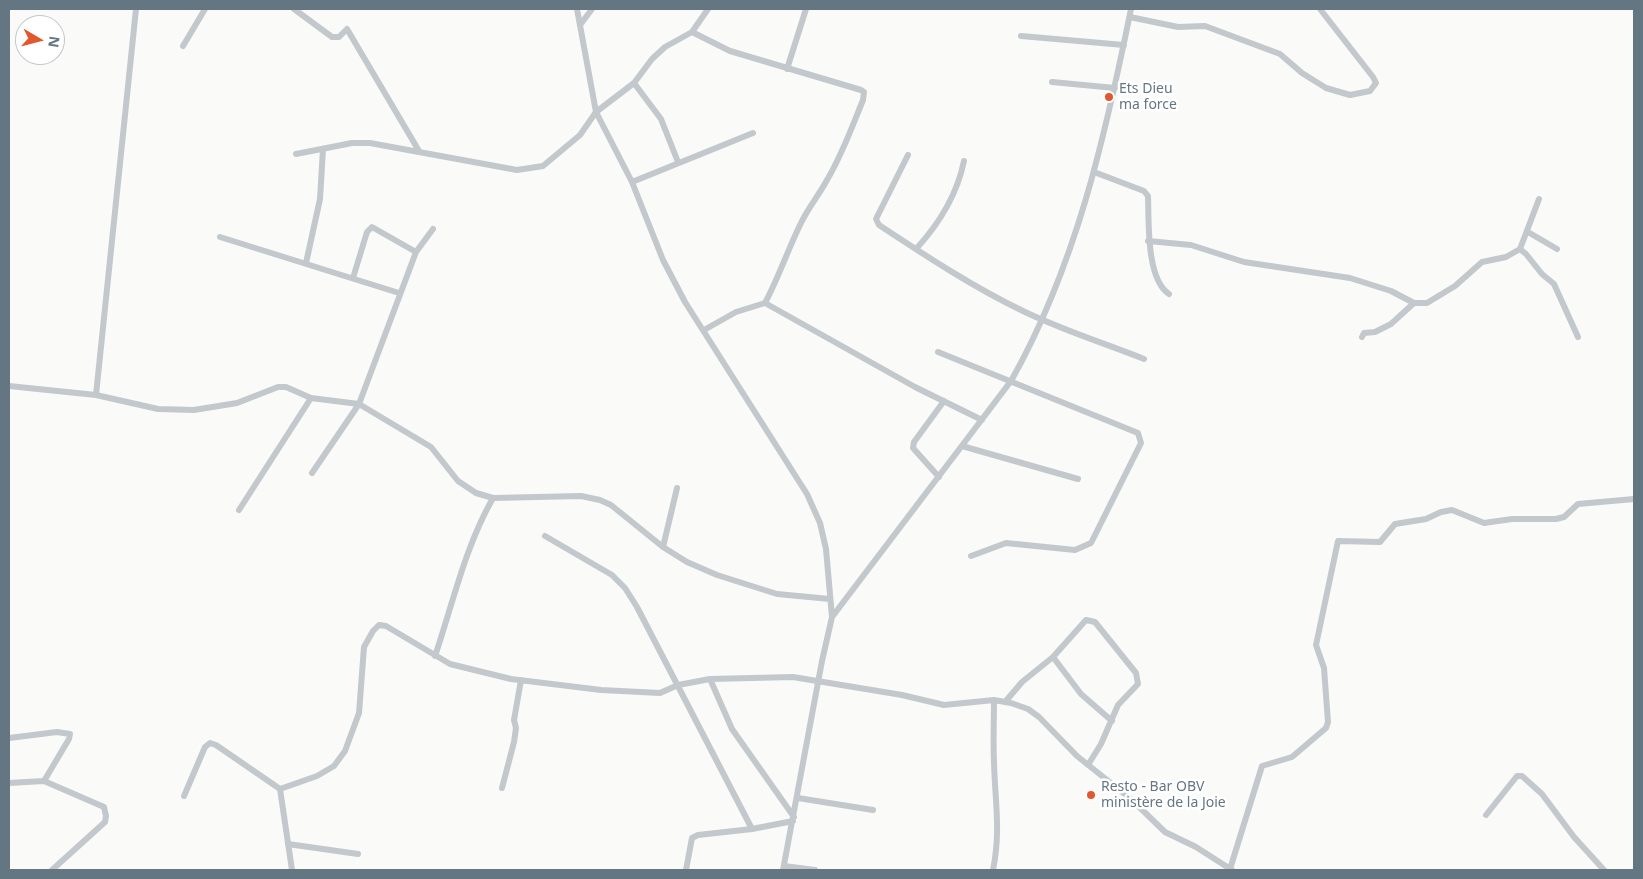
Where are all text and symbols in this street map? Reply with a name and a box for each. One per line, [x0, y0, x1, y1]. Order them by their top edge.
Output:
north arrow [15, 15, 65, 65]
text: N [44, 35, 65, 49]
place label: Ets Dieu ma force [1119, 81, 1177, 114]
marker: Ets Dieu ma force [1103, 91, 1115, 103]
place label: Resto - Bar OBV ministère de la Joie [1101, 779, 1226, 812]
marker: Resto - Bar OBV ministère de la Joie [1085, 789, 1097, 801]

